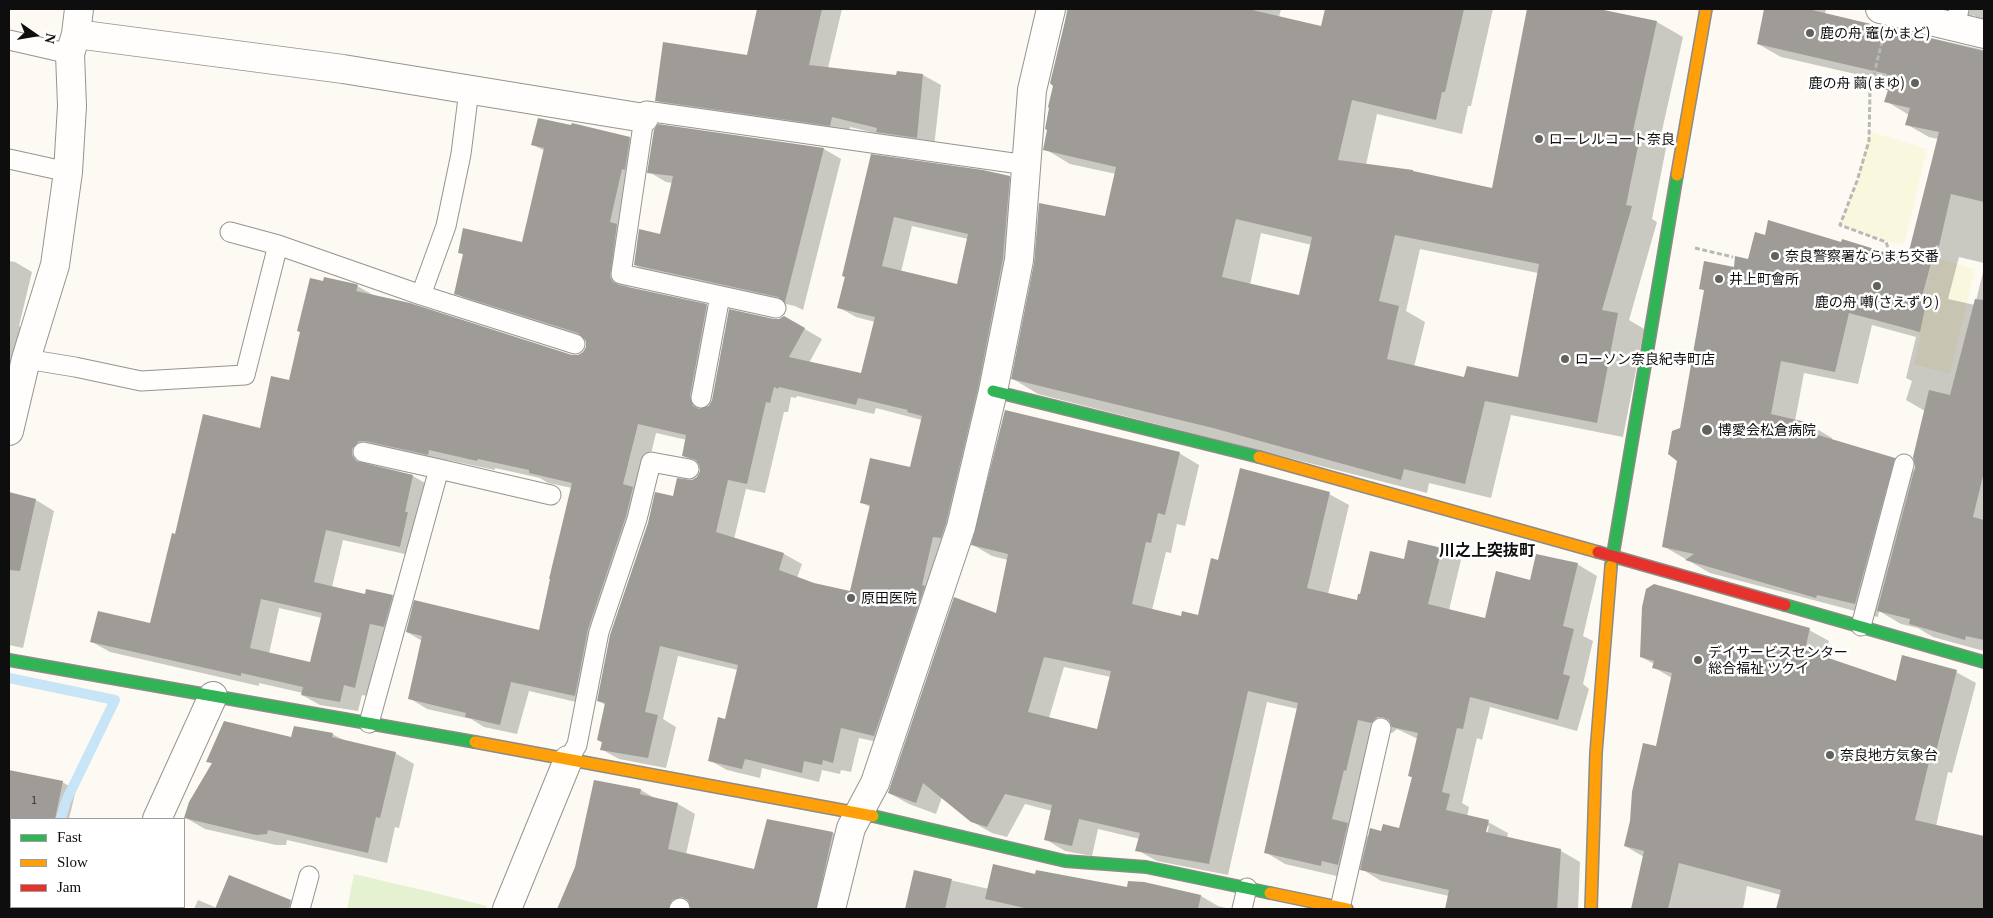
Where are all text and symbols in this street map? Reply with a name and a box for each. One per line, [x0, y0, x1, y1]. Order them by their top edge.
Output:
north arrow [10, 10, 60, 60]
place label: 鹿の舟 竈(かまど) [1820, 25, 1931, 41]
marker: 鹿の舟 竈(かまど) [1804, 27, 1816, 39]
text: N [42, 32, 59, 45]
place label: 鹿の舟 繭(まゆ) [1808, 75, 1905, 91]
marker: 鹿の舟 繭(まゆ) [1909, 77, 1921, 89]
place label: ローレルコート奈良 [1549, 131, 1675, 147]
marker: ローレルコート奈良 [1533, 133, 1545, 145]
place label: 奈良警察署ならまち交番 [1785, 248, 1939, 264]
marker: 奈良警察署ならまち交番 [1769, 250, 1781, 262]
place label: 井上町會所 [1729, 271, 1799, 287]
marker: 井上町會所 [1713, 273, 1725, 285]
marker: 鹿の舟 囀(さえずり) [1871, 280, 1883, 292]
place label: 鹿の舟 囀(さえずり) [1815, 294, 1939, 310]
place label: ローソン奈良紀寺町店 [1575, 351, 1715, 367]
marker: ローソン奈良紀寺町店 [1559, 353, 1571, 365]
place label: 博愛会松倉病院 [1718, 422, 1816, 438]
marker: 博愛会松倉病院 [1700, 423, 1714, 437]
district label: 川之上突抜町 [1439, 540, 1535, 560]
place label: 原田医院 [861, 590, 917, 606]
marker: 原田医院 [845, 592, 857, 604]
place label: デイサービスセンター 総合福祉 ツクイ [1708, 644, 1848, 676]
marker: デイサービスセンター 総合福祉 ツクイ [1692, 654, 1704, 666]
place label: 奈良地方気象台 [1840, 747, 1938, 763]
marker: 奈良地方気象台 [1824, 749, 1836, 761]
house number: 1 [31, 793, 37, 807]
legend [10, 818, 185, 908]
text: Fast [57, 829, 82, 845]
text: Slow [57, 854, 88, 870]
text: Jam [57, 879, 81, 895]

